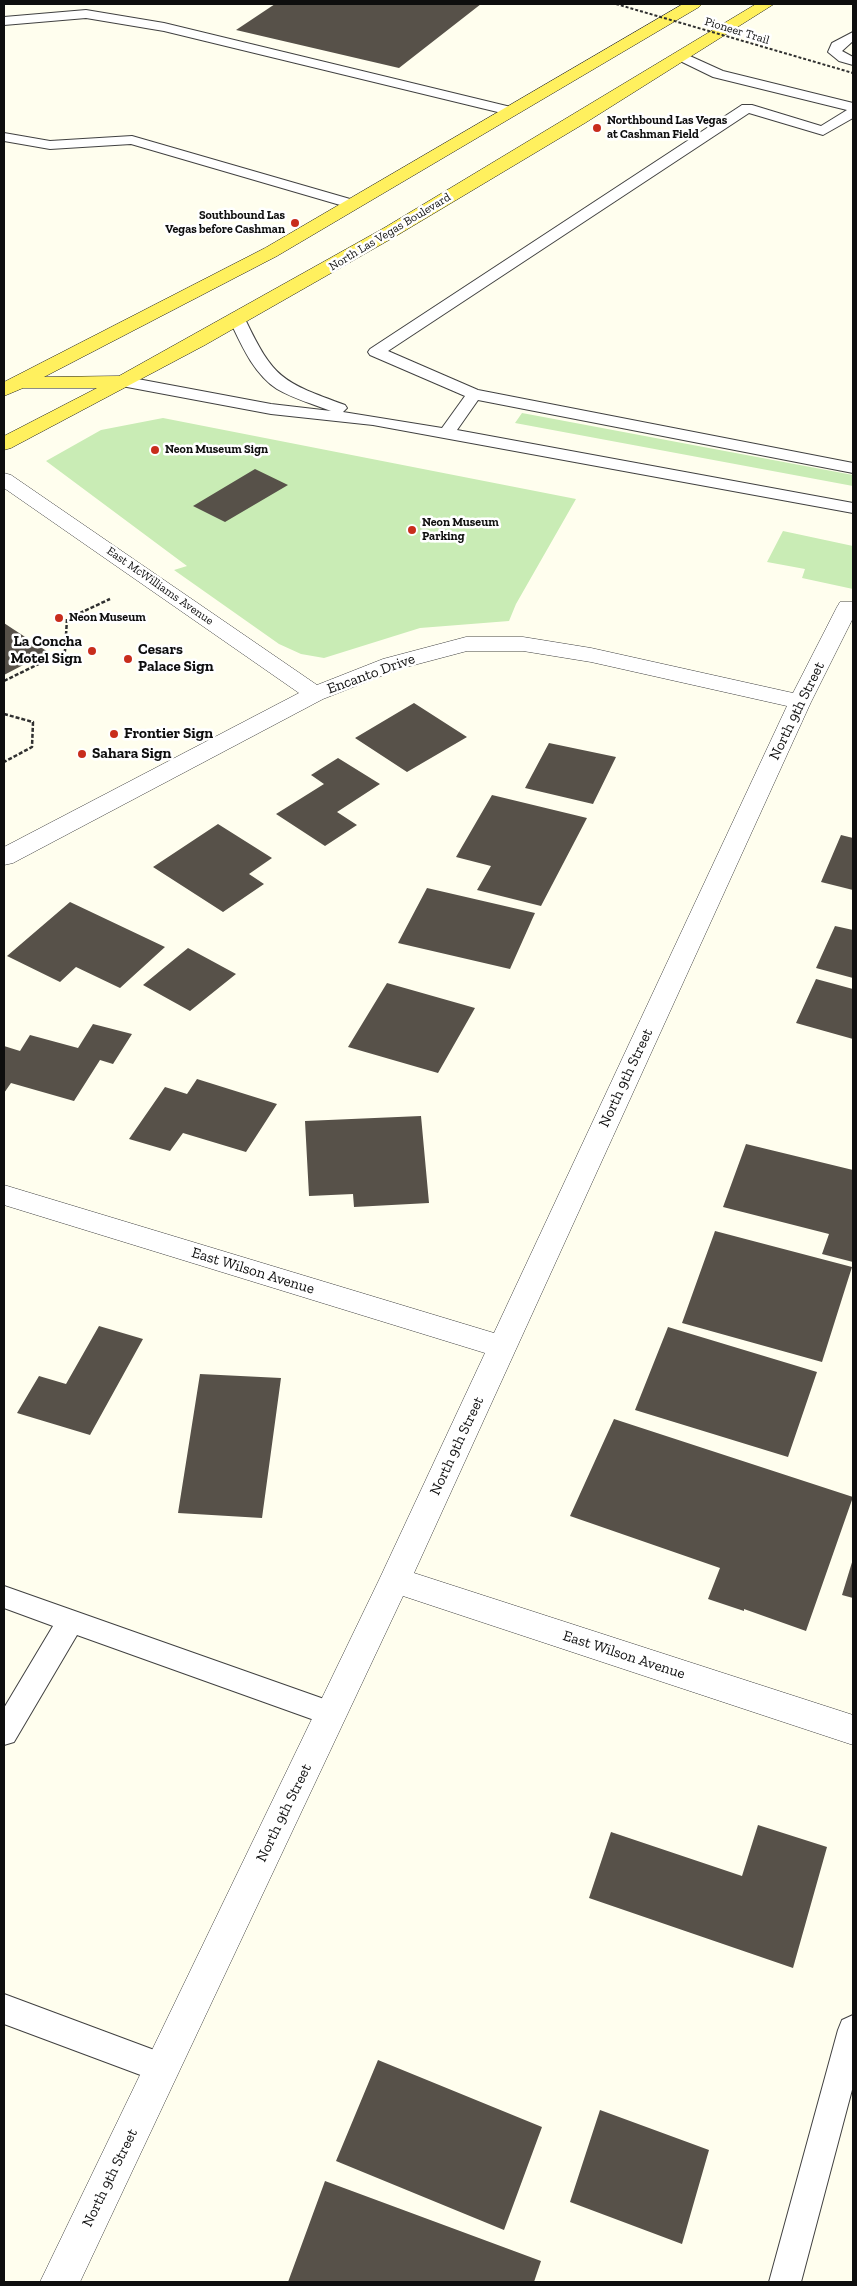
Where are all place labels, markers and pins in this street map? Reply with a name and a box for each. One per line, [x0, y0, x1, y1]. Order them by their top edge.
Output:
place label: Northbound Las Vegas at Cashman Field [607, 114, 727, 142]
marker: Northbound Las Vegas at Cashman Field [591, 122, 603, 134]
place label: Southbound Las Vegas before Cashman [165, 209, 285, 237]
marker: Southbound Las Vegas before Cashman [289, 217, 301, 229]
place label: Neon Museum Sign [165, 443, 268, 457]
marker: Neon Museum Sign [149, 444, 161, 456]
place label: Neon Museum Parking [422, 516, 499, 544]
marker: Neon Museum Parking [406, 524, 418, 536]
place label: Neon Museum [69, 611, 146, 625]
marker: Neon Museum [53, 612, 65, 624]
place label: La Concha Motel Sign [10, 633, 82, 668]
place label: Cesars Palace Sign [138, 641, 214, 676]
marker: La Concha Motel Sign [86, 645, 98, 657]
marker: Cesars Palace Sign [122, 653, 134, 665]
place label: Frontier Sign [124, 725, 213, 743]
marker: Frontier Sign [108, 728, 120, 740]
place label: Sahara Sign [92, 745, 172, 763]
marker: Sahara Sign [76, 748, 88, 760]

